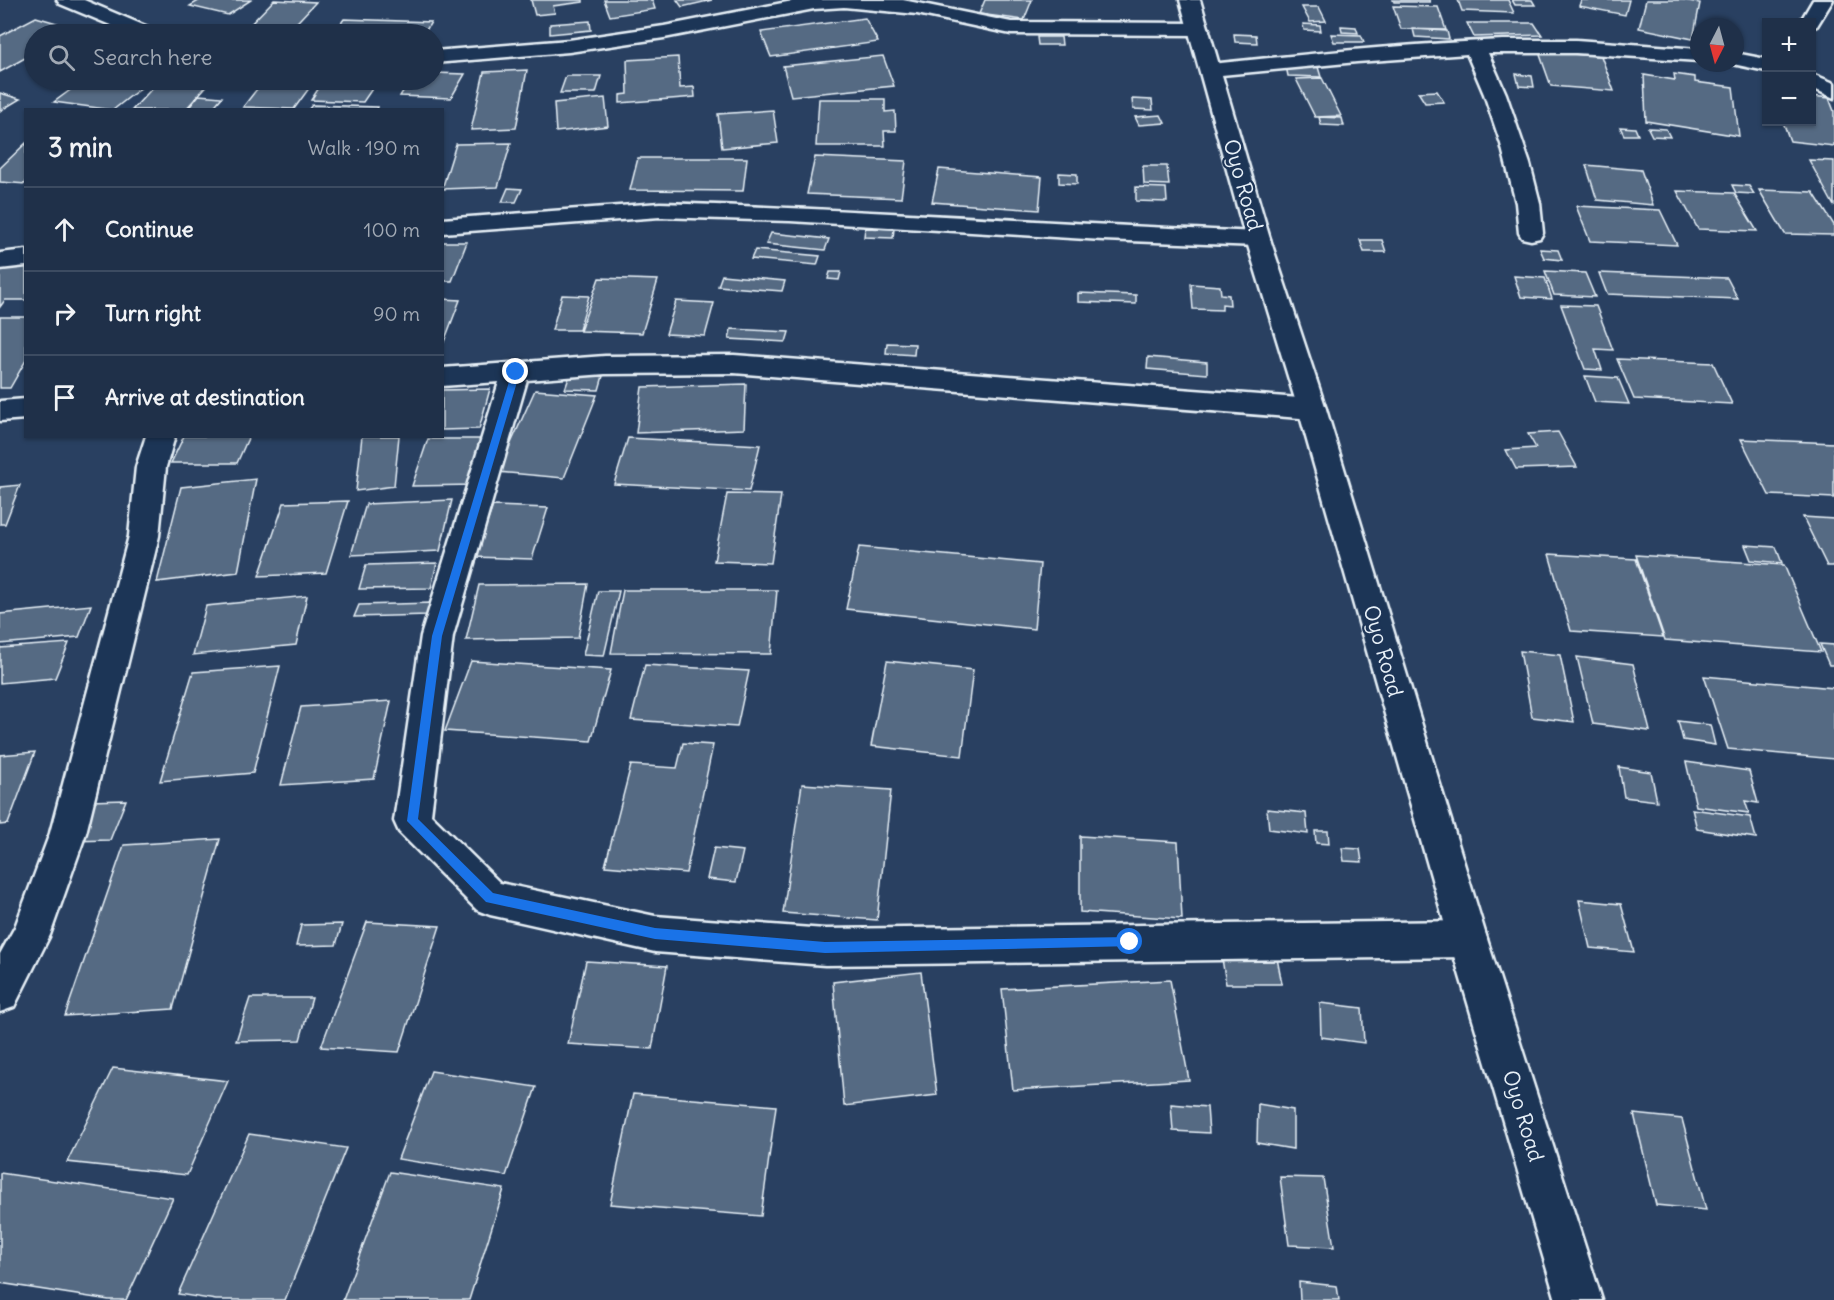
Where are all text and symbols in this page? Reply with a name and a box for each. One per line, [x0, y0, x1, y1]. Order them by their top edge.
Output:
north arrow [1690, 18, 1744, 72]
map controls [1762, 18, 1816, 126]
button: + [1762, 18, 1816, 72]
search box [24, 24, 444, 90]
icon: search [45, 41, 78, 74]
text: Search here [93, 43, 212, 71]
button: − [1762, 72, 1816, 126]
text: 3 min [48, 131, 113, 164]
text: Walk · 190 m [308, 135, 420, 160]
street label: Oyo Road [1218, 136, 1269, 234]
icon: ahead [48, 213, 81, 246]
text: Continue [105, 215, 194, 243]
text: 100 m [363, 217, 420, 242]
icon: right [48, 297, 81, 330]
text: Turn right [105, 299, 201, 327]
text: 90 m [373, 301, 420, 326]
route end [502, 358, 528, 384]
icon: arrive [48, 381, 81, 414]
text: Arrive at destination [105, 383, 305, 411]
street label: Oyo Road [1358, 602, 1409, 700]
route start [1116, 928, 1142, 954]
street label: Oyo Road [1497, 1067, 1550, 1165]

